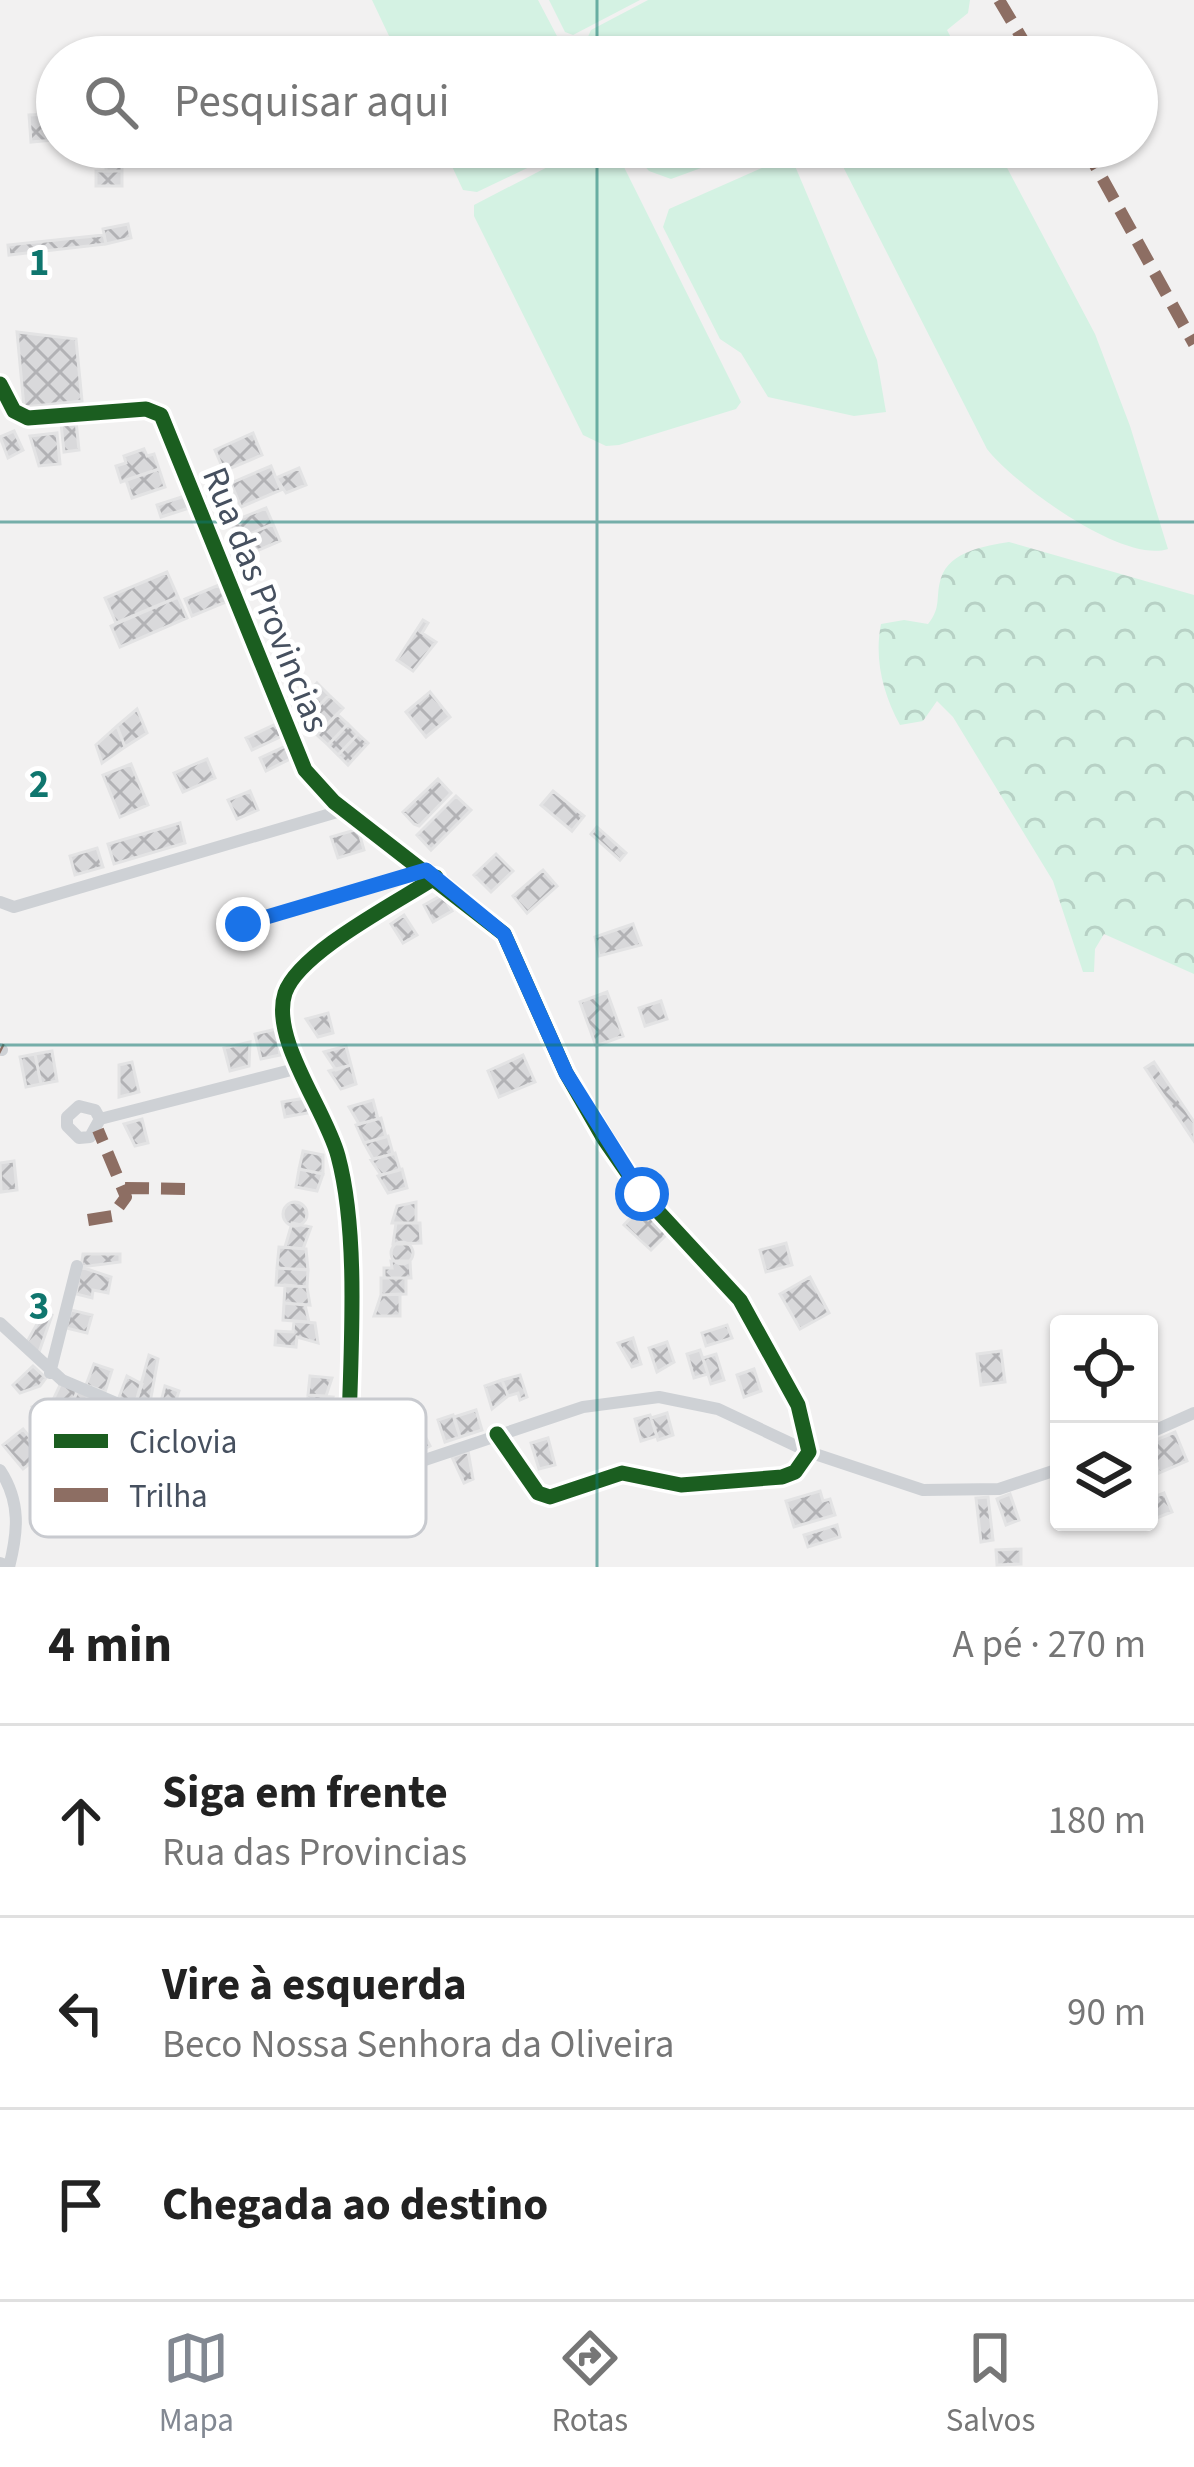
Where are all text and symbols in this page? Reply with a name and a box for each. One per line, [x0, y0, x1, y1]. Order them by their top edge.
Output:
search box [36, 36, 1158, 168]
icon: search [78, 69, 144, 135]
text: Pesquisar aqui [174, 70, 449, 134]
text: 1 [29, 235, 49, 291]
street label: Rua das Provincias [189, 459, 342, 740]
text: 2 [29, 757, 49, 813]
route end [216, 897, 270, 951]
route start [615, 1167, 669, 1221]
text: 3 [29, 1279, 49, 1335]
map controls [1050, 1315, 1158, 1531]
button: locate [1050, 1315, 1158, 1423]
legend [30, 1399, 426, 1537]
text: Ciclovia [129, 1419, 237, 1466]
button: layers [1050, 1423, 1158, 1531]
text: Trilha [129, 1473, 208, 1520]
text: 4 min [48, 1609, 172, 1681]
text: A pé · 270 m [952, 1617, 1146, 1673]
text: Siga em frente [162, 1761, 448, 1825]
icon: ahead [48, 1788, 114, 1854]
text: 180 m [1048, 1793, 1146, 1849]
text: Rua das Provincias [162, 1825, 467, 1881]
text: Vire à esquerda [162, 1953, 467, 2017]
icon: left [48, 1980, 114, 2046]
text: 90 m [1067, 1985, 1146, 2041]
text: Beco Nossa Senhora da Oliveira [162, 2017, 674, 2073]
icon: arrive [48, 2172, 114, 2238]
text: Chegada ao destino [162, 2173, 548, 2237]
tab: Mapa [159, 2325, 234, 2444]
tab: Rotas [551, 2325, 628, 2444]
tab: Salvos [946, 2325, 1035, 2444]

